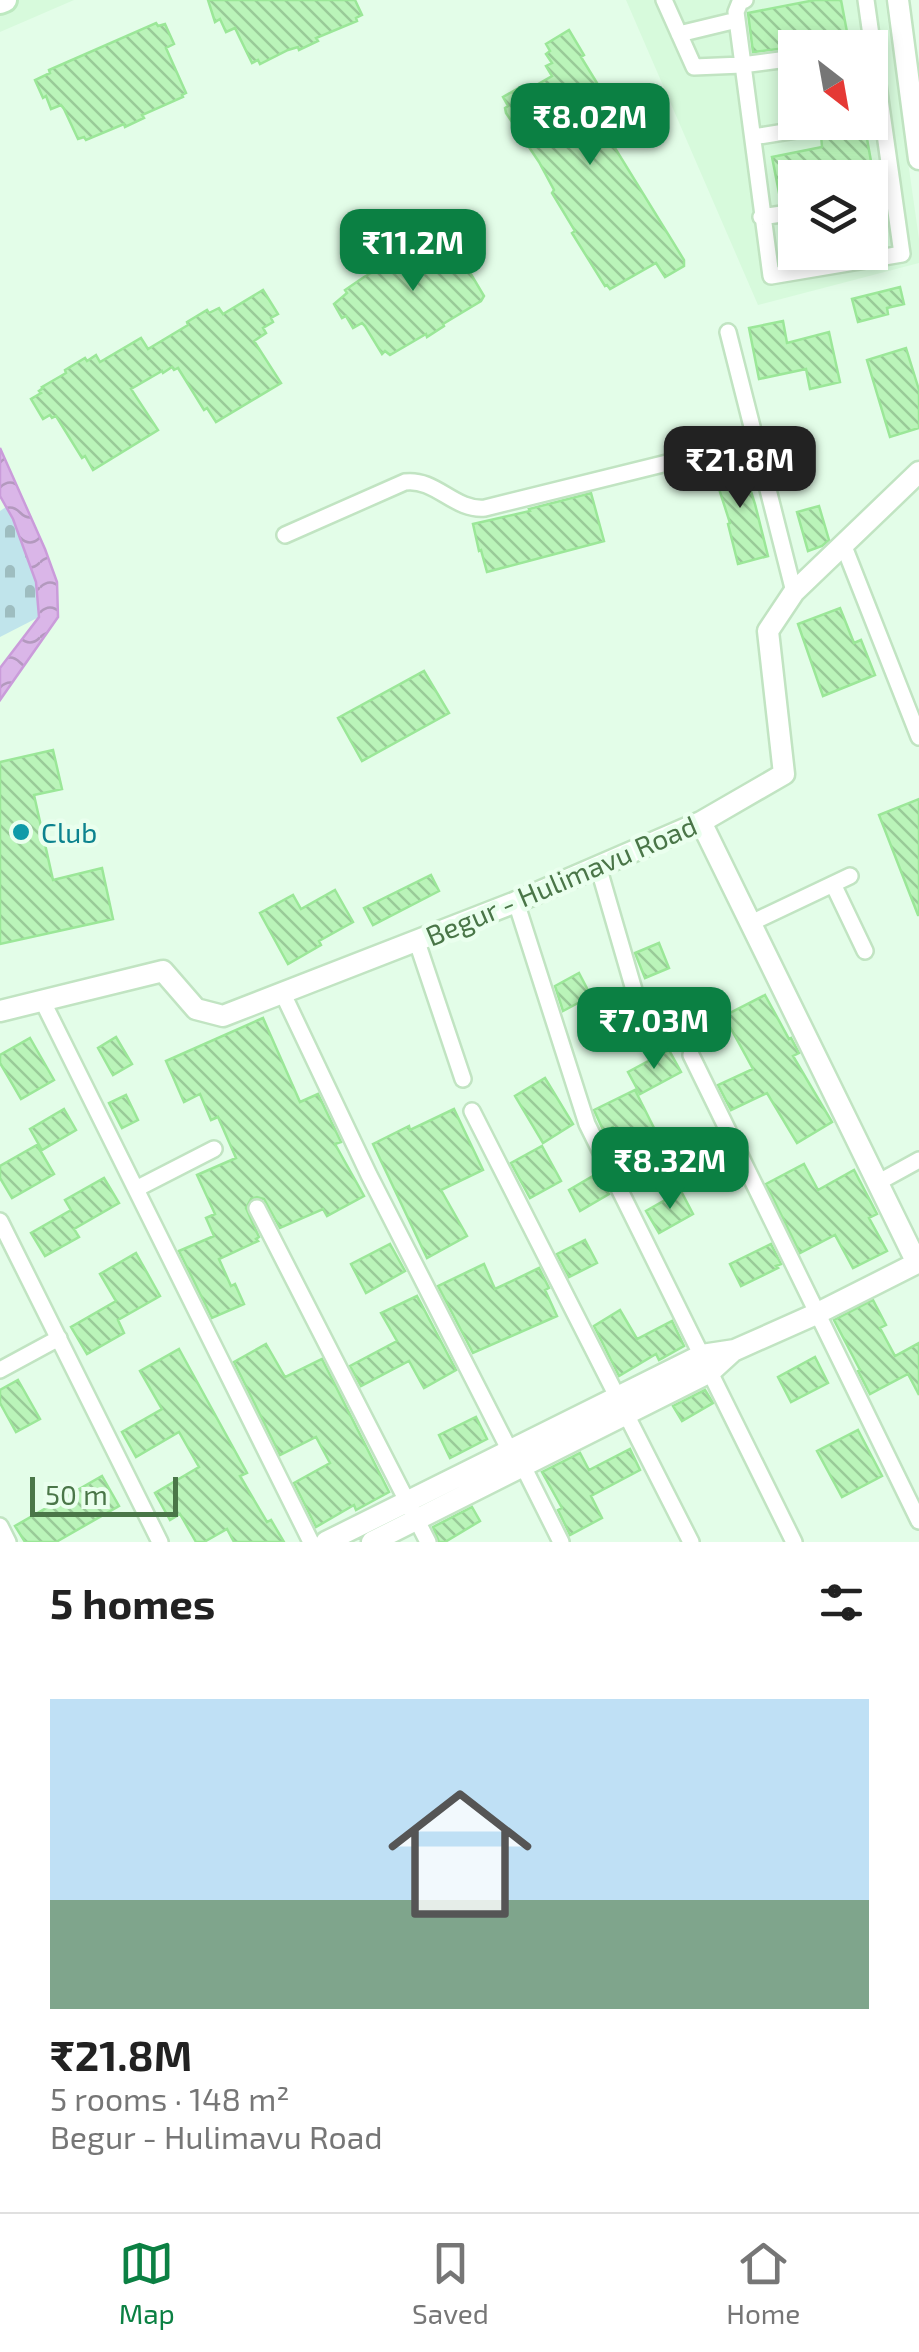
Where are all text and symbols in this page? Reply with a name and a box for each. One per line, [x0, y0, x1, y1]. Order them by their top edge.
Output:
north arrow [778, 30, 888, 140]
map controls [778, 30, 888, 270]
pin: ₹8.02M [509, 83, 671, 168]
text: ₹8.02M [533, 96, 647, 134]
button: layers [778, 160, 888, 270]
pin: ₹11.2M [332, 209, 494, 294]
text: ₹11.2M [362, 222, 464, 260]
pin: ₹21.8M [659, 426, 821, 511]
text: ₹21.8M [686, 439, 794, 477]
street label: Begur - Hulimavu Road [420, 807, 702, 953]
place label: Club [41, 815, 97, 849]
marker: Club [10, 821, 32, 843]
pin: ₹7.03M [573, 987, 735, 1072]
text: ₹7.03M [599, 1000, 709, 1038]
pin: ₹8.32M [589, 1127, 751, 1212]
text: ₹8.32M [614, 1140, 726, 1178]
scale bar [30, 1472, 178, 1516]
text: 50 m [45, 1477, 108, 1511]
icon: filters [814, 1575, 869, 1630]
text: 5 homes [50, 1577, 215, 1627]
icon: home [370, 1764, 550, 1944]
text: ₹21.8M [50, 2029, 192, 2079]
text: 5 rooms · 148 m² [50, 2079, 289, 2117]
text: Begur - Hulimavu Road [50, 2117, 383, 2155]
tab: Map [119, 2236, 175, 2330]
tab: Saved [412, 2236, 489, 2330]
tab: Home [726, 2236, 800, 2330]

